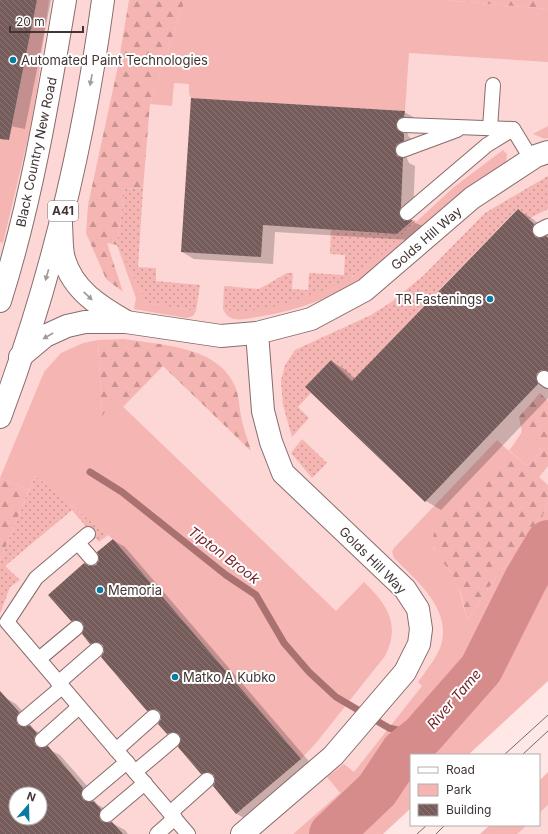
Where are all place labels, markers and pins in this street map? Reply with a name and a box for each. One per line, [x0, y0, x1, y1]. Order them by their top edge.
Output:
place label: Automated Paint Technologies [21, 52, 208, 68]
marker: Automated Paint Technologies [8, 55, 18, 65]
place label: TR Fastenings [395, 291, 482, 307]
marker: TR Fastenings [485, 294, 495, 304]
place label: Memoria [108, 582, 162, 598]
marker: Memoria [95, 585, 105, 595]
place label: Matko A Kubko [183, 669, 276, 685]
marker: Matko A Kubko [170, 672, 180, 682]

